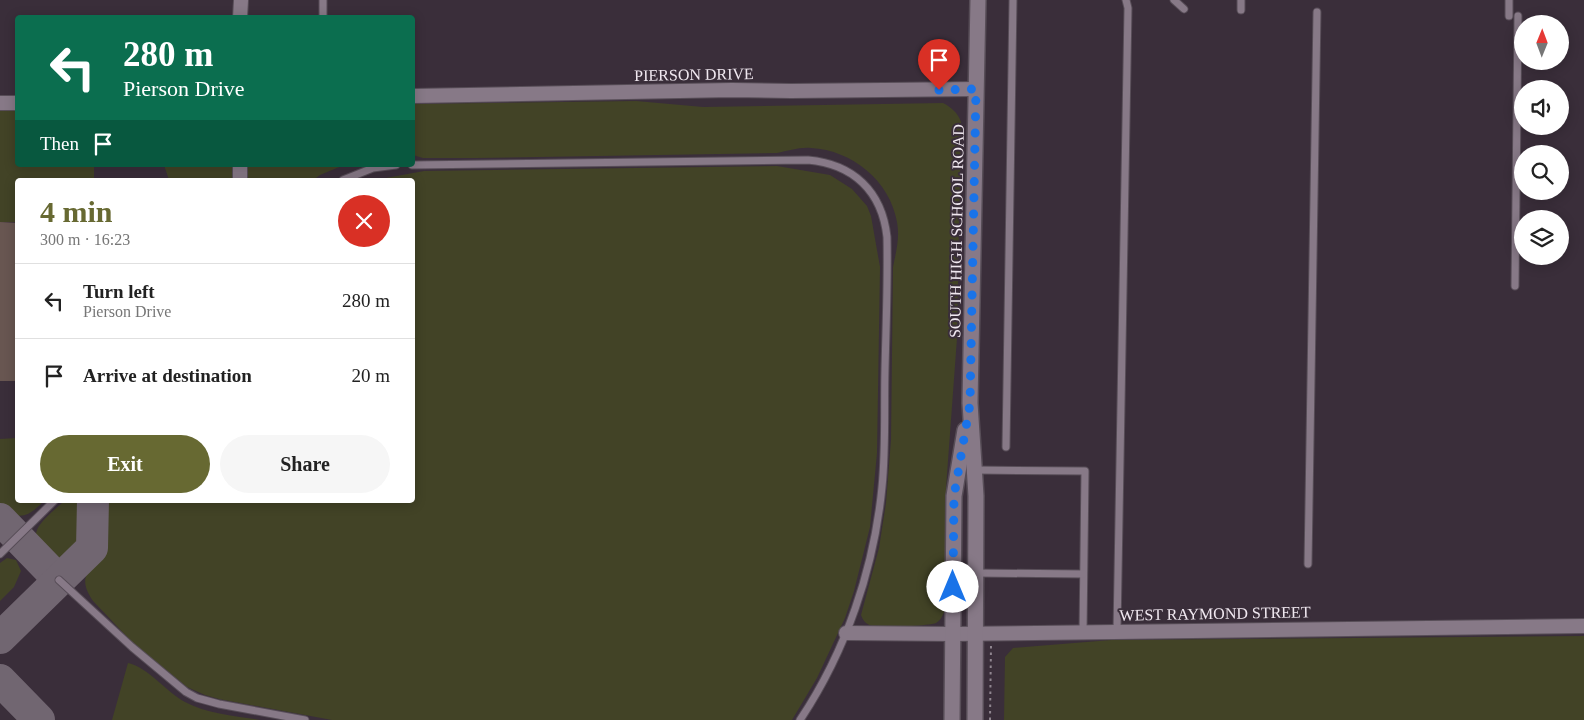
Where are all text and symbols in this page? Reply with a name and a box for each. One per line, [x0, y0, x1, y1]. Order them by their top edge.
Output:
north arrow [1514, 15, 1569, 70]
map controls [1514, 15, 1569, 265]
icon: left [40, 35, 105, 100]
text: 280 m [123, 35, 213, 74]
pin [918, 39, 960, 90]
icon: arrive [925, 46, 953, 74]
street label: PIERSON DRIVE [634, 65, 754, 84]
text: Pierson Drive [123, 76, 245, 101]
button: sound [1514, 80, 1569, 135]
street label: SOUTH HIGH SCHOOL ROAD [946, 124, 967, 338]
icon: arrive [89, 130, 117, 158]
text: Then [40, 133, 79, 154]
button: search [1514, 145, 1569, 200]
text: 4 min [40, 195, 113, 228]
button: close [338, 195, 390, 247]
button: layers [1514, 210, 1569, 265]
text: 300 m · 16:23 [40, 231, 130, 248]
text: Turn left [83, 281, 155, 302]
icon: left [40, 287, 68, 315]
text: 280 m [342, 290, 390, 311]
text: Pierson Drive [83, 303, 171, 320]
icon: arrive [40, 362, 68, 390]
text: Arrive at destination [83, 365, 252, 386]
text: 20 m [351, 365, 390, 386]
button: Exit [40, 435, 210, 493]
button: Share [220, 435, 390, 493]
position arrow [926, 560, 978, 612]
street label: WEST RAYMOND STREET [1119, 603, 1311, 624]

